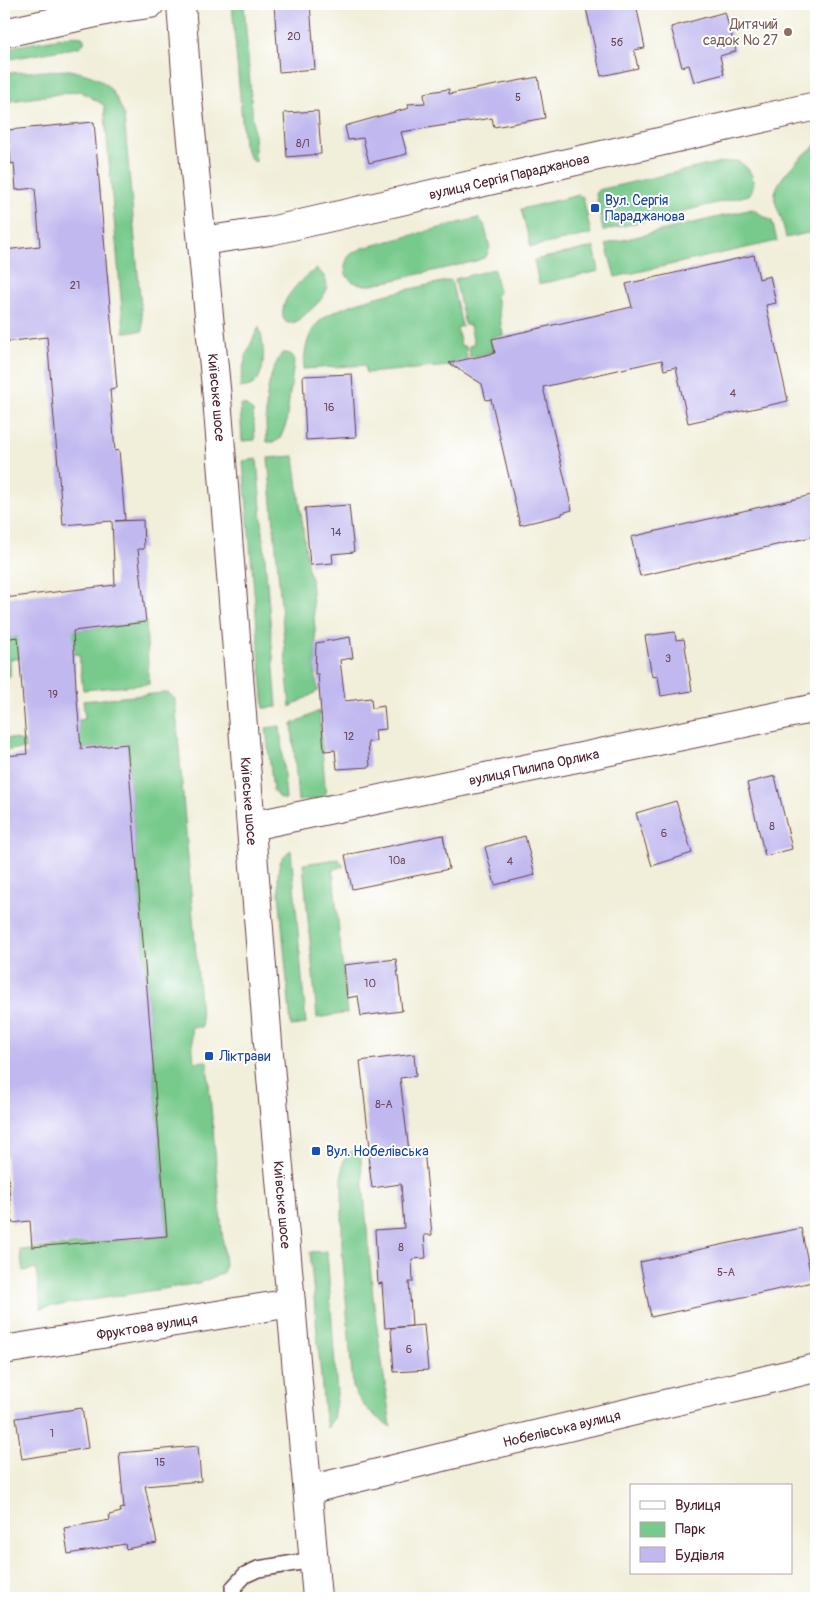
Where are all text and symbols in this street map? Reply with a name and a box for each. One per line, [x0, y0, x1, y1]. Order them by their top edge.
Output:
place label: Дитячий садок № 27 [703, 16, 779, 49]
marker: Дитячий садок № 27 [782, 26, 794, 38]
house number: 20 [287, 30, 301, 43]
house number: 5б [611, 36, 624, 49]
house number: 5 [515, 91, 521, 104]
house number: 8/1 [296, 137, 310, 150]
street label: вулиця Сергія Параджанова [427, 150, 591, 203]
place label: Вул. Сергія Параджанова [605, 192, 685, 225]
marker: Вул. Сергія Параджанова [589, 202, 601, 214]
house number: 21 [70, 279, 80, 292]
street label: Київське шосе [204, 353, 229, 442]
house number: 4 [730, 387, 737, 400]
house number: 16 [324, 401, 334, 414]
house number: 14 [331, 526, 342, 539]
house number: 3 [665, 652, 671, 665]
house number: 19 [48, 688, 58, 701]
house number: 12 [344, 730, 354, 743]
street label: вулиця Пилипа Орлика [467, 745, 601, 789]
street label: Київське шосе [237, 756, 261, 846]
house number: 8 [769, 820, 775, 833]
house number: 6 [661, 827, 667, 840]
house number: 10а [389, 854, 405, 867]
house number: 4 [507, 855, 514, 868]
house number: 10 [364, 977, 376, 990]
place label: Ліктрави [218, 1048, 270, 1065]
marker: Ліктрави [203, 1050, 215, 1062]
house number: 8-А [375, 1098, 393, 1111]
place label: Вул. Нобелівська [326, 1143, 429, 1160]
marker: Вул. Нобелівська [310, 1145, 322, 1157]
street label: Київське шосе [270, 1160, 295, 1249]
house number: 8 [398, 1241, 404, 1254]
house number: 5-А [717, 1266, 735, 1279]
street label: Фруктова вулиця [95, 1310, 199, 1343]
house number: 6 [406, 1343, 412, 1356]
street label: Нобелівська вулиця [501, 1406, 622, 1451]
house number: 1 [50, 1427, 54, 1440]
house number: 15 [155, 1456, 165, 1469]
legend [630, 1484, 792, 1574]
text: Вулиця [675, 1496, 721, 1515]
text: Парк [675, 1520, 706, 1539]
text: Будівля [675, 1546, 724, 1565]

